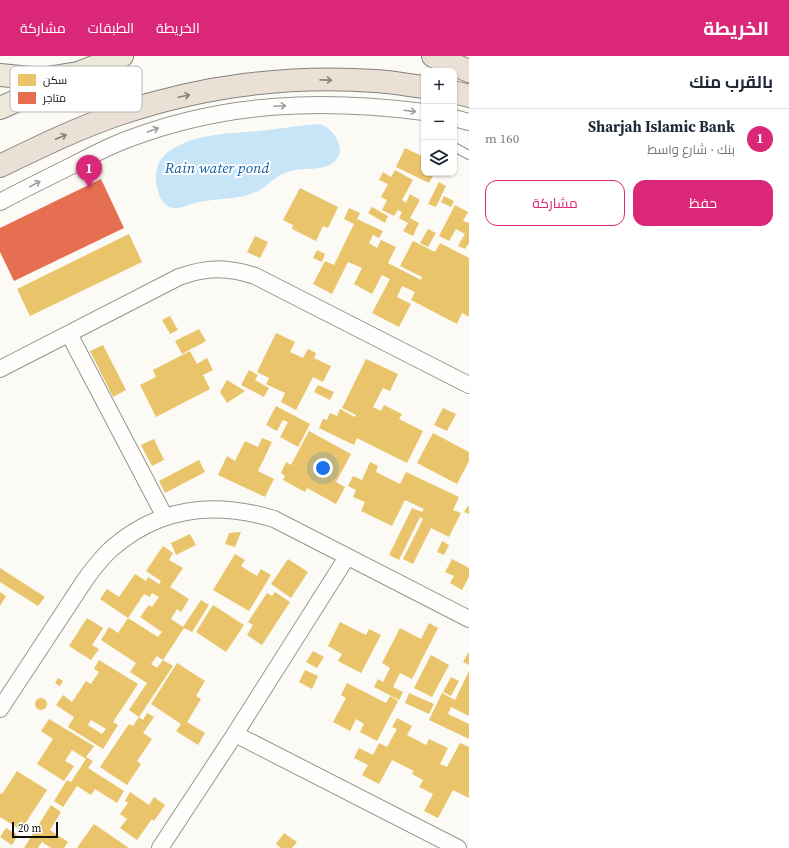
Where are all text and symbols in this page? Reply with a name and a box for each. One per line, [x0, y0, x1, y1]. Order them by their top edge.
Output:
text: الخريطة [703, 15, 769, 41]
text: مشاركة [20, 18, 66, 38]
text: الطبقات [88, 18, 134, 38]
text: الخريطة [156, 18, 200, 38]
legend [10, 66, 142, 112]
map controls [421, 68, 457, 176]
button: + [421, 68, 457, 104]
text: بالقرب منك [689, 70, 773, 94]
text: سكن [43, 73, 67, 88]
one-way arrow [319, 76, 332, 84]
text: متاجر [42, 91, 66, 106]
one-way arrow [177, 92, 190, 100]
one-way arrow [273, 103, 286, 110]
button: − [421, 104, 457, 140]
one-way arrow [403, 107, 416, 114]
text: Sharjah Islamic Bank [588, 116, 735, 137]
one-way arrow [146, 125, 158, 133]
text: 160 m [485, 130, 519, 147]
text: 1 [756, 130, 764, 147]
one-way arrow [54, 133, 66, 140]
button: layers [421, 140, 457, 176]
text: بنك · شارع واسط [647, 141, 735, 158]
pin: 1 [76, 155, 102, 188]
water label: Rain water pond [164, 157, 269, 178]
one-way arrow [29, 180, 41, 187]
button: مشاركة [485, 180, 625, 226]
button: حفظ [633, 180, 773, 226]
your location [313, 458, 333, 478]
scale bar [12, 820, 58, 839]
text: 20 m [18, 821, 41, 836]

